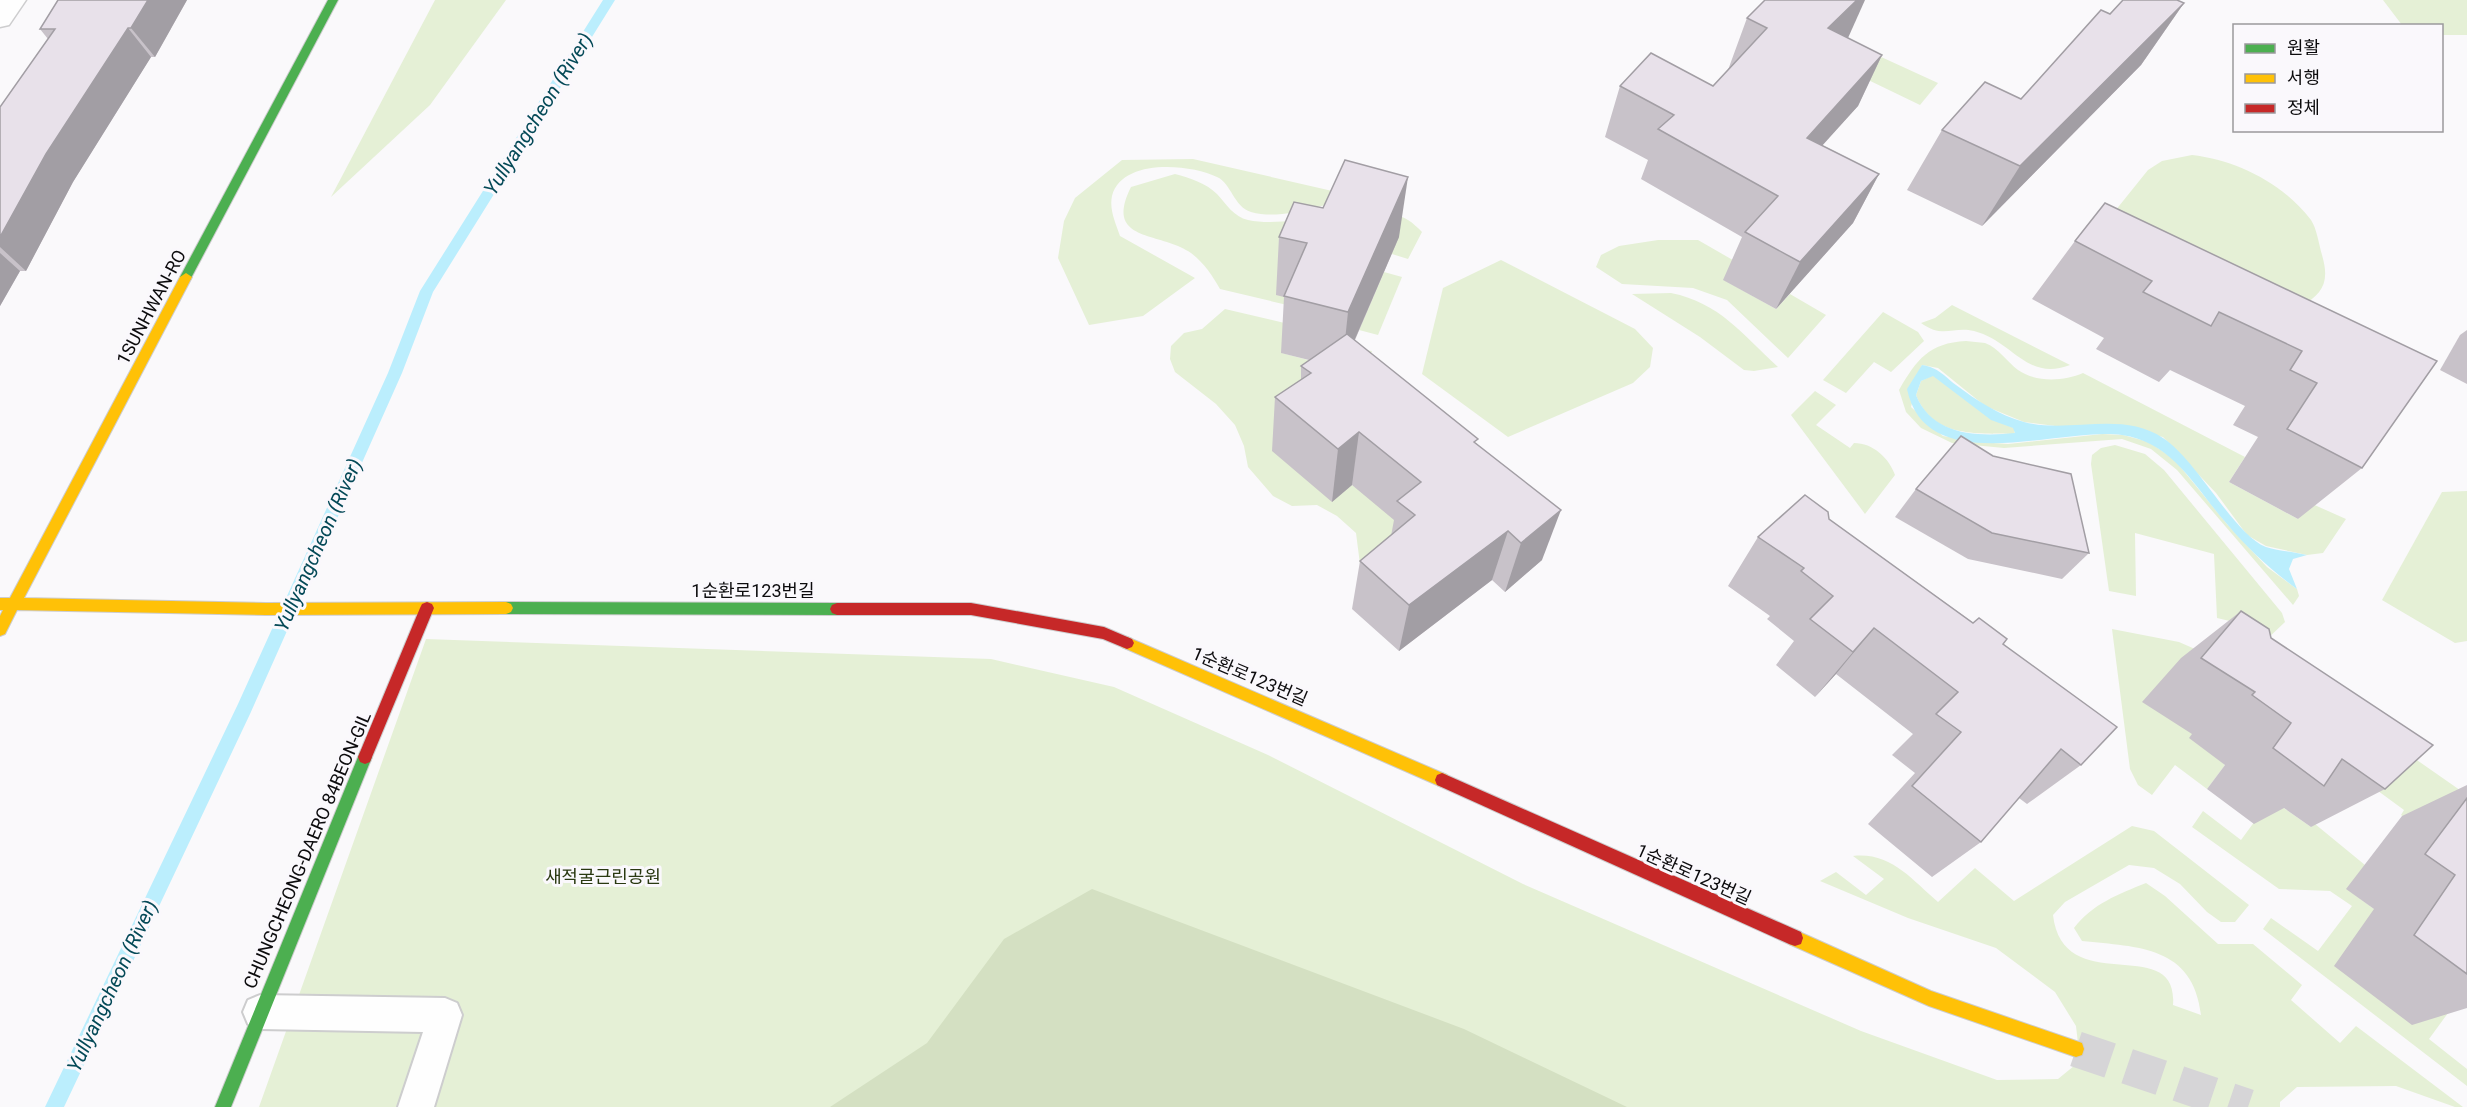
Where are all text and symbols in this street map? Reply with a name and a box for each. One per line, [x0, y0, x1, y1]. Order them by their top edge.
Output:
legend [2233, 24, 2443, 132]
water label: Yullyangcheon (River) [478, 29, 598, 199]
text: 원활 [2287, 37, 2320, 58]
text: 서행 [2287, 67, 2320, 88]
text: 정체 [2287, 97, 2320, 118]
street label: 1SUNHWAN-RO [112, 246, 190, 368]
water label: Yullyangcheon (River) [269, 455, 367, 635]
street label: 1순환로123번길 [691, 580, 815, 601]
street label: 1순환로123번길 [1189, 642, 1311, 710]
street label: CHUNGCHEONG-DAERO 84BEON-GIL [239, 708, 375, 992]
street label: 1순환로123번길 [1633, 839, 1755, 909]
park label: 새적굴근린공원 [545, 866, 661, 887]
water label: Yullyangcheon (River) [62, 896, 162, 1076]

